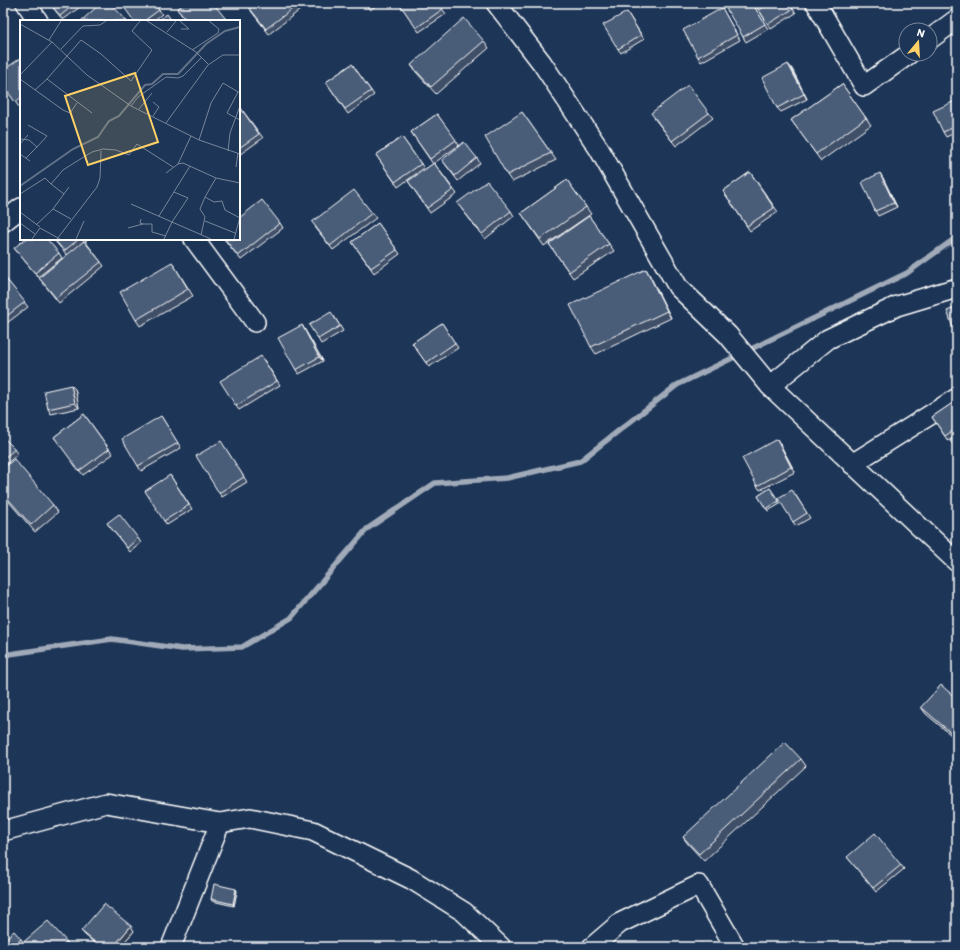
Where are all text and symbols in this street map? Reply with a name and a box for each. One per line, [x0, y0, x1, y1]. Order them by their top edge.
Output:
inset map [20, 20, 240, 240]
north arrow [898, 22, 938, 62]
text: N [915, 26, 926, 40]

